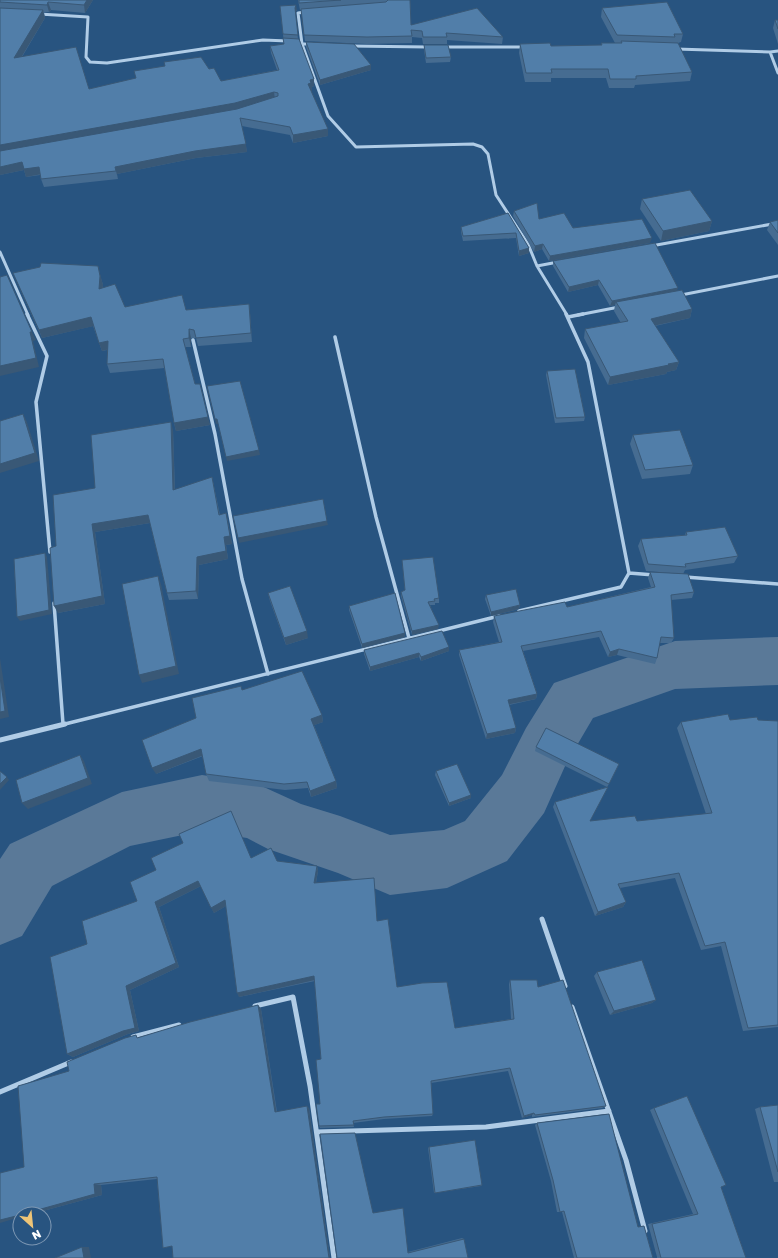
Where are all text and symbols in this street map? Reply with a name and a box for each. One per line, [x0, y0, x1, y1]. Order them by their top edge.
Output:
north arrow [12, 1206, 52, 1246]
text: N [30, 1228, 43, 1243]

